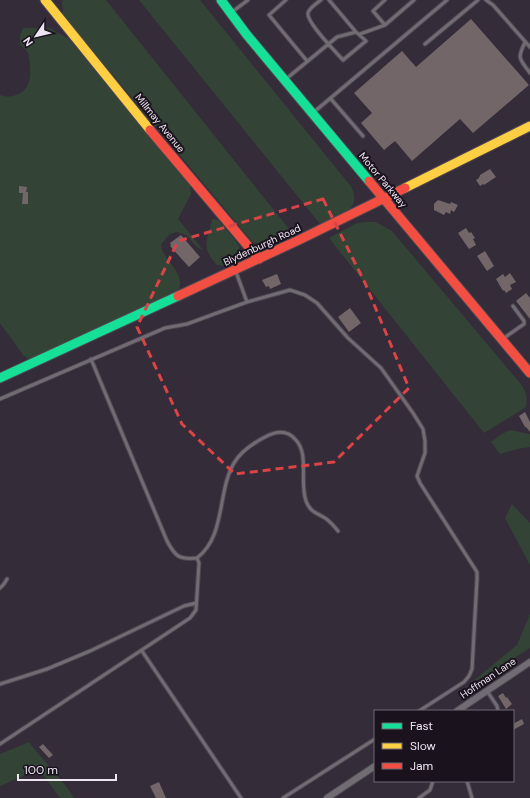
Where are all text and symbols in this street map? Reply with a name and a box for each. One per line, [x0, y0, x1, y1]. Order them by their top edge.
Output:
north arrow [16, 16, 56, 56]
text: N [20, 34, 36, 49]
street label: Millmay Avenue [132, 91, 188, 155]
street label: Motor Parkway [356, 150, 410, 211]
street label: Blydenburgh Road [221, 221, 303, 269]
street label: Hoffman Lane [458, 654, 519, 701]
legend [374, 710, 514, 782]
text: Fast [410, 718, 433, 734]
text: Slow [410, 738, 436, 754]
scale bar [18, 756, 116, 782]
text: Jam [410, 758, 433, 774]
text: 100 m [24, 762, 58, 778]

